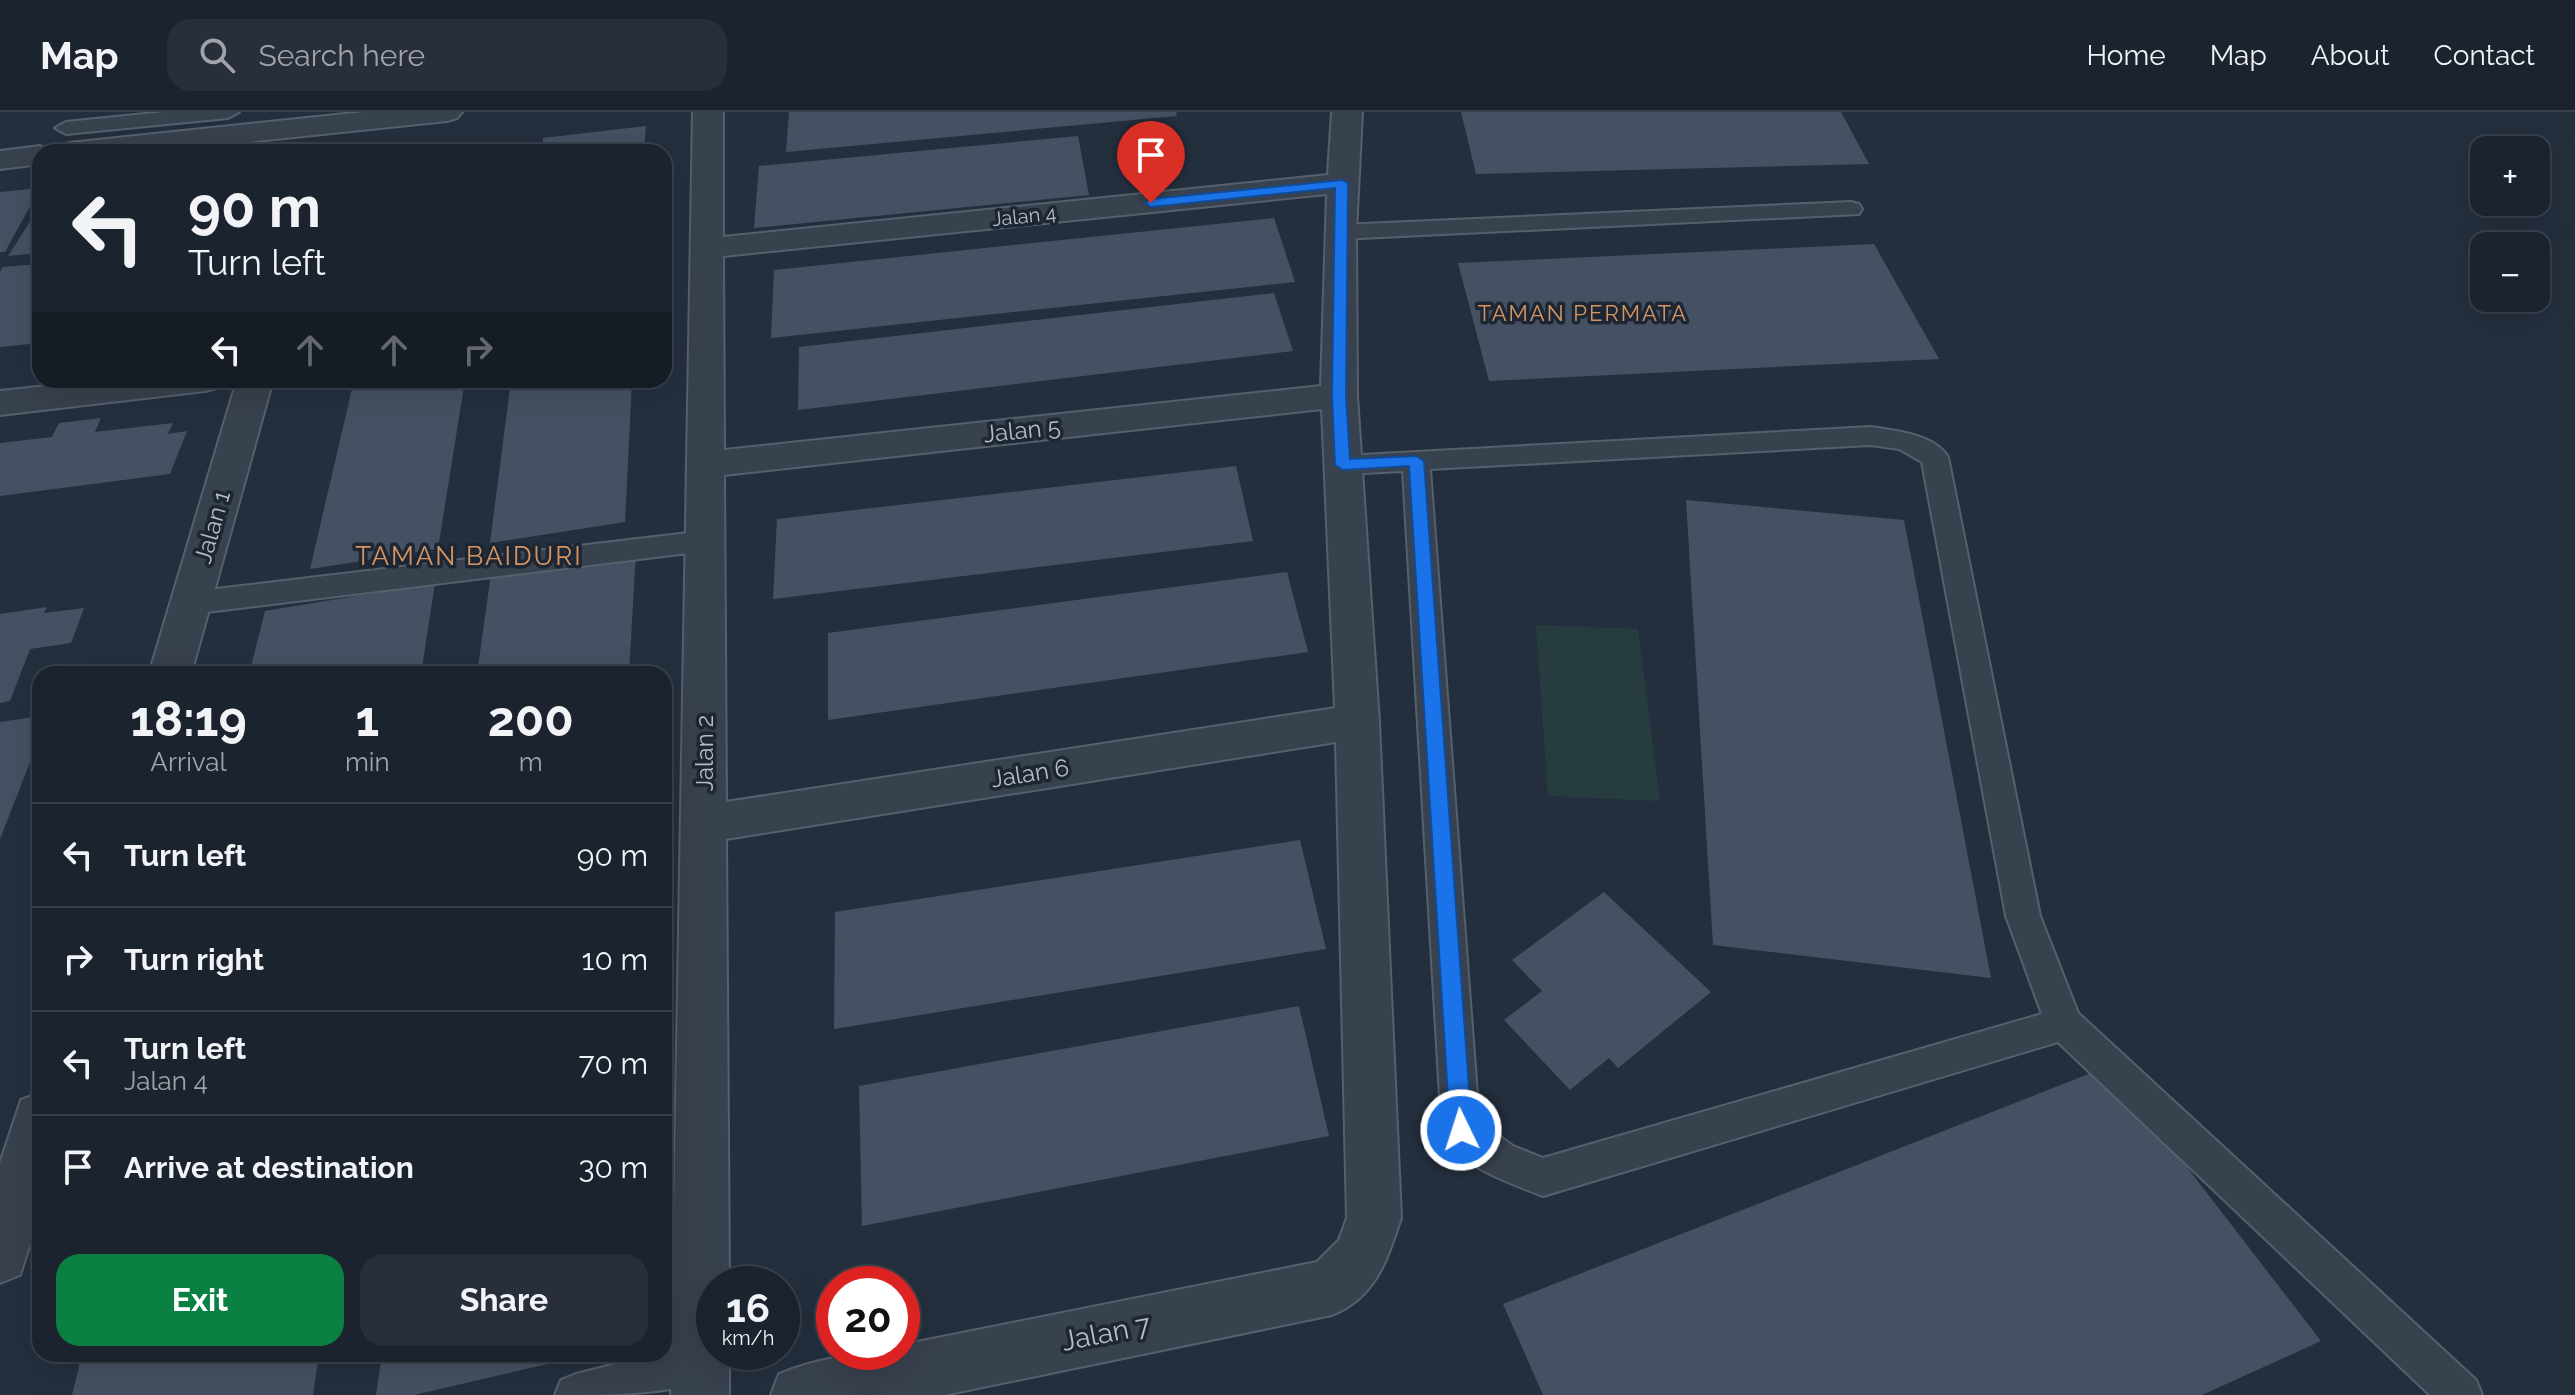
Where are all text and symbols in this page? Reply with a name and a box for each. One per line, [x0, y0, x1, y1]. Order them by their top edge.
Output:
search box [167, 19, 727, 91]
text: Map [40, 33, 119, 78]
icon: search [195, 33, 239, 77]
text: Search here [259, 38, 425, 73]
text: Home [2086, 39, 2166, 72]
text: Map [2210, 39, 2267, 72]
text: About [2311, 39, 2390, 72]
text: Contact [2434, 39, 2535, 72]
pin [1117, 121, 1185, 203]
icon: arrive [1129, 133, 1173, 177]
map controls [2470, 136, 2550, 312]
button: + [2470, 136, 2550, 216]
text: 90 m [188, 174, 321, 240]
icon: left [56, 176, 160, 280]
street label: Jalan 4 [991, 201, 1057, 231]
button: − [2470, 232, 2550, 312]
text: Turn left [188, 241, 326, 283]
district label: TAMAN PERMATA [1478, 300, 1688, 326]
icon: left [204, 328, 248, 372]
icon: ahead [288, 328, 332, 372]
icon: ahead [372, 328, 416, 372]
icon: right [456, 328, 500, 372]
street label: Jalan 5 [982, 412, 1062, 448]
street label: Jalan 1 [188, 487, 236, 567]
district label: TAMAN BAIDURI [355, 541, 583, 571]
text: 18:19 [130, 691, 247, 747]
text: 1 [355, 691, 379, 747]
text: 200 [488, 691, 574, 747]
street label: Jalan 2 [690, 715, 719, 791]
text: Arrival [150, 747, 227, 777]
text: min [345, 747, 390, 777]
text: m [519, 747, 543, 777]
street label: Jalan 6 [989, 753, 1071, 793]
icon: left [56, 833, 100, 877]
text: Turn left [124, 838, 246, 873]
text: 90 m [577, 838, 648, 873]
icon: right [56, 937, 100, 981]
text: Turn right [124, 942, 264, 977]
text: 10 m [582, 942, 648, 977]
text: Turn left [124, 1031, 246, 1066]
icon: left [56, 1041, 100, 1085]
text: 70 m [578, 1046, 648, 1081]
text: Jalan 4 [124, 1066, 208, 1096]
position arrow [1419, 1088, 1503, 1172]
icon: arrive [56, 1145, 100, 1189]
text: Arrive at destination [124, 1150, 414, 1185]
text: 30 m [578, 1150, 648, 1185]
button: Exit [56, 1254, 344, 1346]
button: Share [360, 1254, 648, 1346]
speed limit sign: 20 [816, 1266, 920, 1370]
text: 16 [726, 1284, 770, 1331]
street label: Jalan 7 [1059, 1308, 1153, 1358]
text: km/h [722, 1326, 774, 1350]

